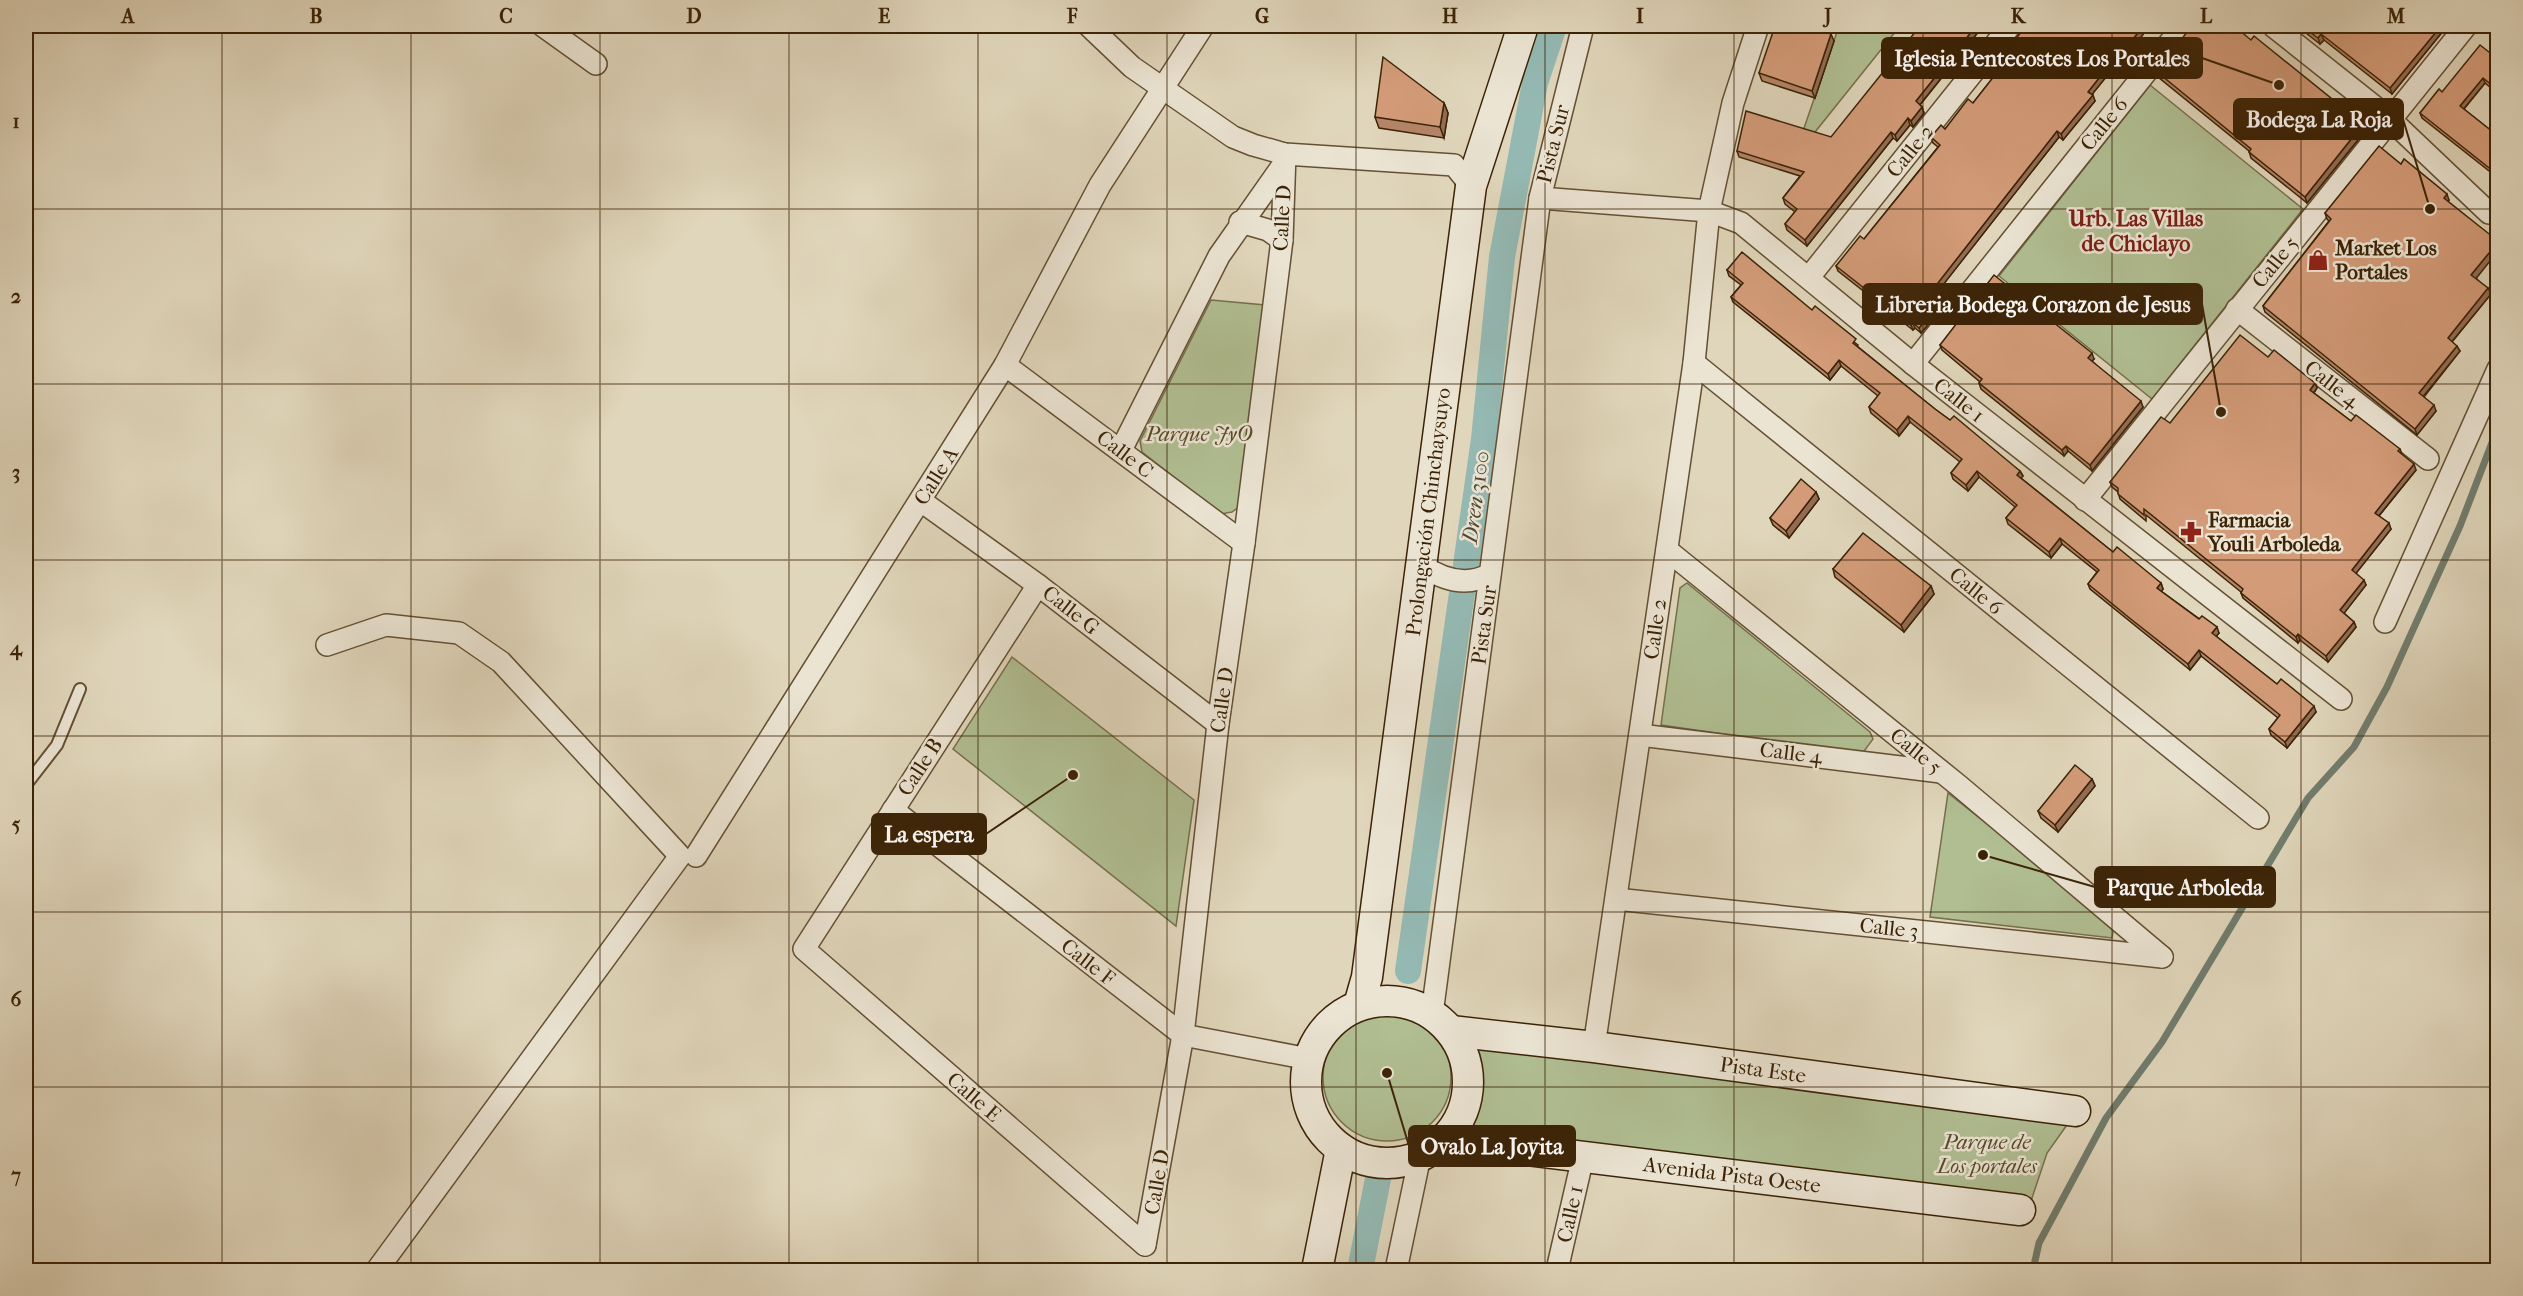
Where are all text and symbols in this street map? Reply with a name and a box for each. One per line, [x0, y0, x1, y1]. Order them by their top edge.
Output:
text: A [120, 5, 136, 28]
text: B [309, 5, 323, 28]
text: C [499, 5, 513, 28]
text: D [686, 5, 702, 28]
text: E [878, 5, 890, 28]
text: F [1066, 5, 1078, 28]
text: G [1255, 5, 1269, 28]
text: H [1442, 5, 1458, 28]
text: I [1636, 5, 1644, 28]
text: J [1822, 5, 1832, 28]
text: K [2011, 5, 2027, 28]
text: L [2200, 5, 2213, 28]
text: M [2386, 5, 2406, 28]
callout: Iglesia Pentecostes Los Portales [1882, 38, 2202, 78]
text: Iglesia Pentecostes Los Portales [1894, 46, 2190, 72]
street label: Calle 6 [2075, 92, 2133, 155]
callout: Bodega La Roja [2234, 99, 2403, 139]
street label: Pista Sur [1532, 102, 1574, 186]
text: Bodega La Roja [2246, 107, 2393, 133]
text: 1 [12, 110, 20, 133]
street label: Calle 2 [1881, 120, 1939, 182]
street label: Calle D [1268, 184, 1296, 252]
district label: Urb. Las Villas de Chiclayo [2068, 206, 2203, 257]
street label: Calle 5 [2247, 231, 2303, 293]
place label: Market Los Portales [2334, 236, 2437, 284]
shop icon: Market Los Portales [2306, 248, 2330, 272]
callout: Libreria Bodega Corazon de Jesus [1863, 284, 2202, 324]
text: 2 [11, 285, 21, 308]
text: Libreria Bodega Corazon de Jesus [1875, 292, 2191, 318]
street label: Calle 4 [2300, 355, 2365, 413]
street label: Calle 1 [1929, 373, 1989, 427]
street label: Prolongación Chinchaysuyo [1401, 386, 1455, 638]
park label: Parque JyO [1144, 422, 1253, 446]
street label: Calle C [1092, 425, 1158, 483]
street label: Calle A [909, 442, 963, 509]
water label: Dren 3100 [1456, 449, 1495, 547]
text: 3 [12, 461, 20, 484]
place label: Farmacia Youli Arboleda [2207, 508, 2342, 556]
pharmacy icon: Farmacia Youli Arboleda [2179, 520, 2203, 544]
street label: Calle 6 [1945, 562, 2008, 620]
street label: Calle G [1038, 581, 1104, 640]
street label: Pista Sur [1467, 584, 1501, 666]
street label: Calle 2 [1639, 597, 1671, 661]
text: 4 [9, 637, 23, 661]
street label: Calle D [1206, 666, 1238, 734]
street label: Calle 5 [1885, 723, 1947, 779]
street label: Calle B [893, 734, 947, 800]
street label: Calle 4 [1758, 737, 1824, 769]
text: 5 [12, 813, 21, 836]
callout: La espera [872, 814, 986, 854]
text: La espera [884, 822, 975, 848]
callout: Parque Arboleda [2095, 867, 2275, 907]
text: Parque Arboleda [2107, 875, 2264, 901]
street label: Calle 3 [1858, 913, 1920, 943]
street label: Calle F [1056, 934, 1120, 990]
text: 6 [11, 988, 23, 1011]
street label: Pista Este [1718, 1052, 1808, 1088]
street label: Calle E [942, 1067, 1006, 1127]
callout: Ovalo La Joyita [1409, 1126, 1575, 1166]
park label: Parque de Los portales [1935, 1130, 2037, 1178]
text: Ovalo La Joyita [1421, 1134, 1564, 1160]
street label: Calle D [1139, 1147, 1175, 1217]
street label: Avenida Pista Oeste [1641, 1152, 1822, 1198]
text: 7 [10, 1164, 21, 1187]
street label: Calle 1 [1552, 1183, 1588, 1245]

